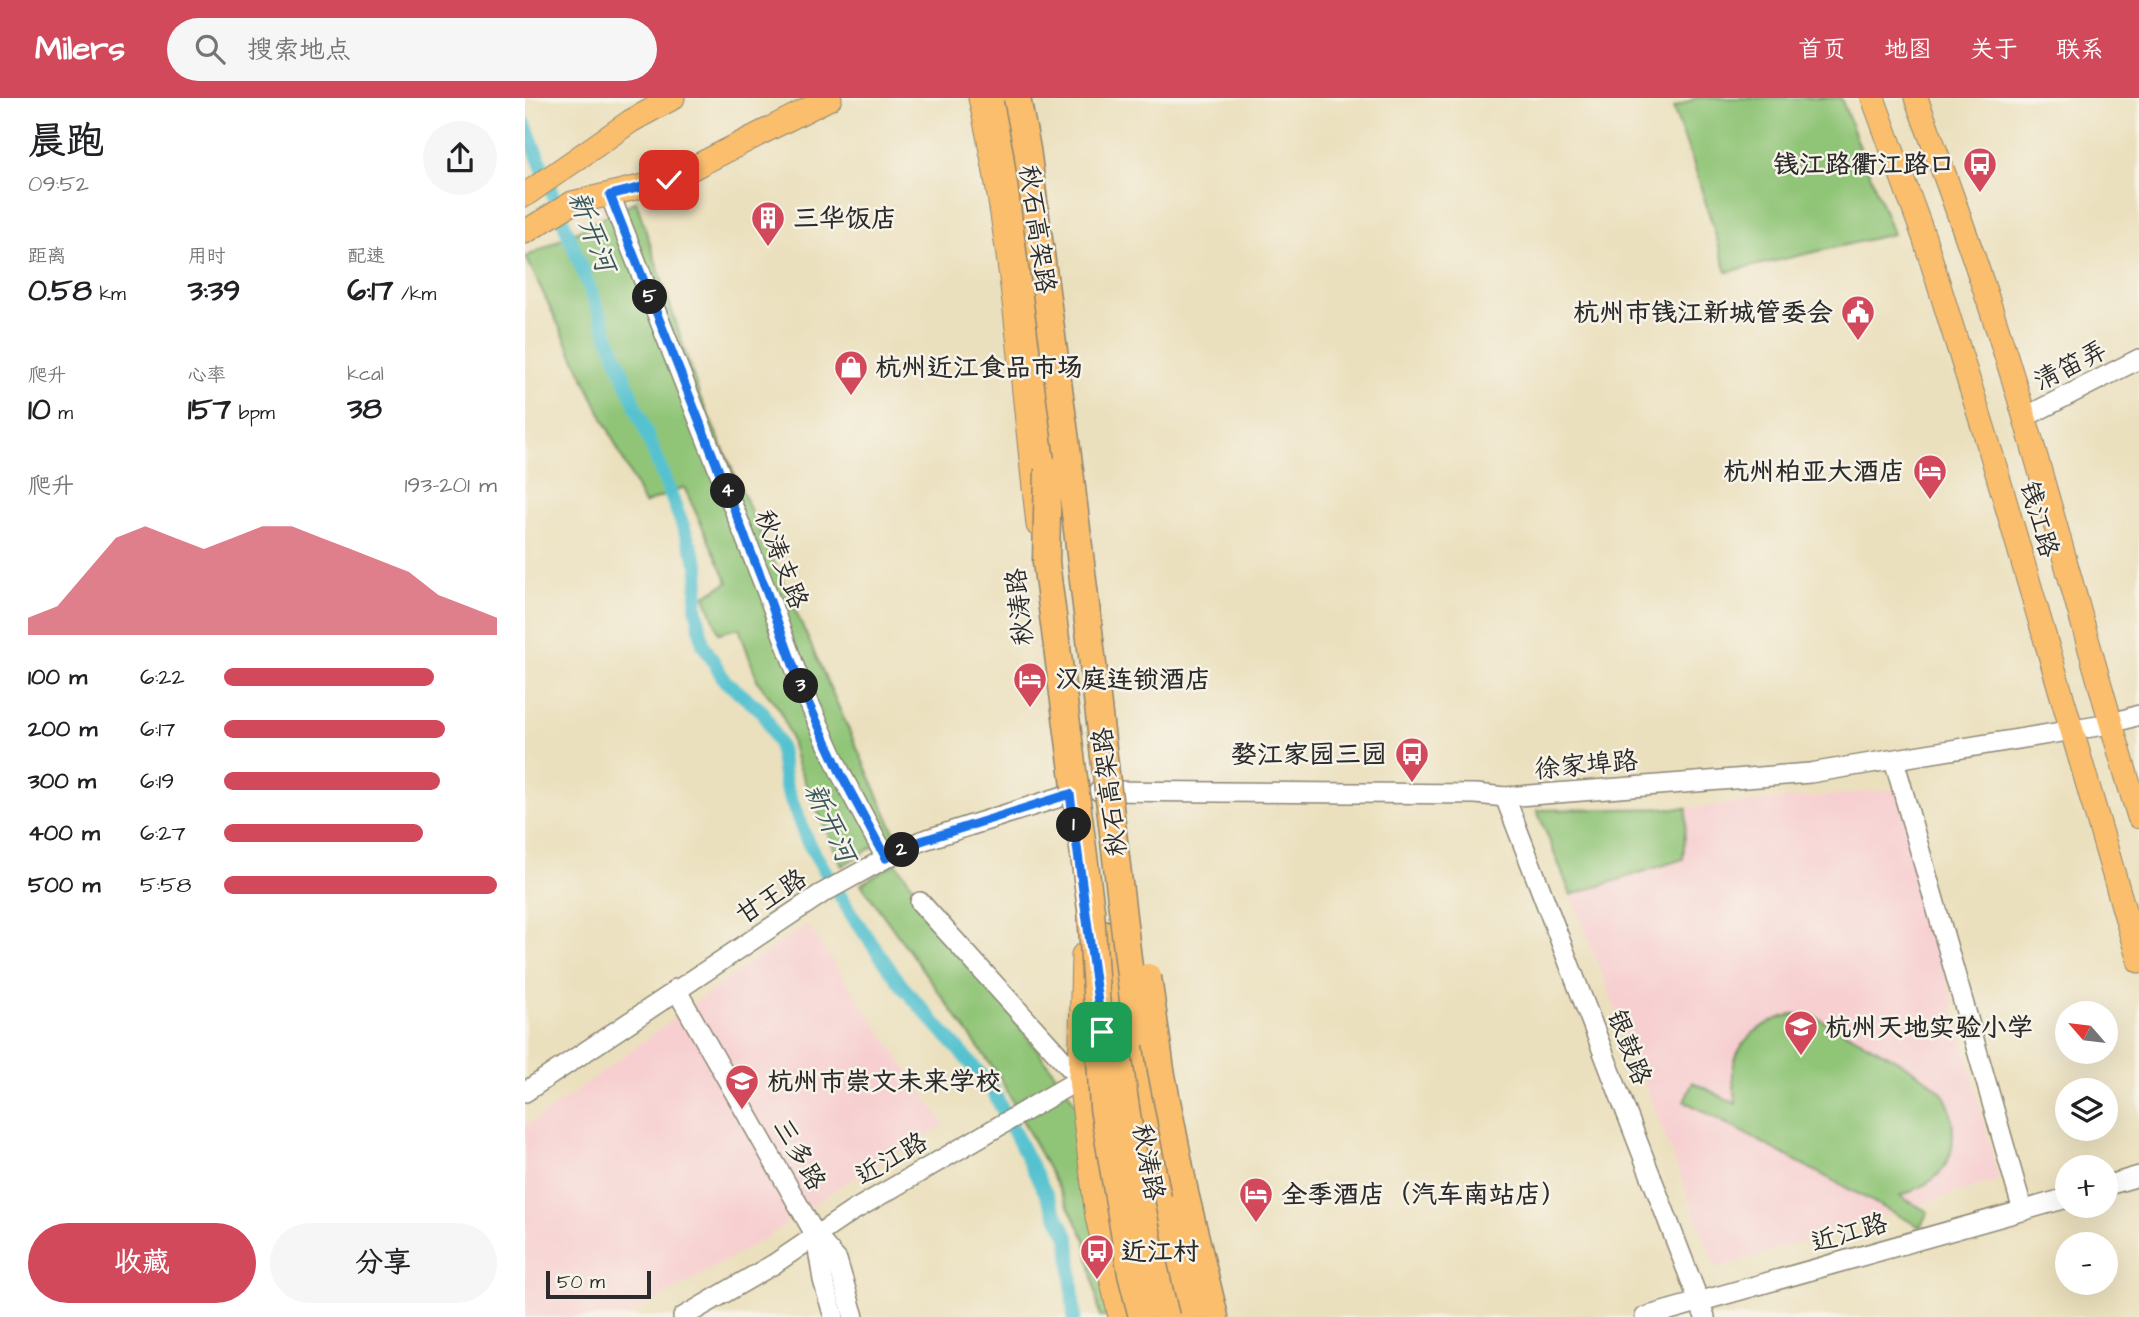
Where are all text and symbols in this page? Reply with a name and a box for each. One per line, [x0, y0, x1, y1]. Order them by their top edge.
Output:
search box [167, 18, 657, 81]
text: Milers [35, 26, 125, 72]
icon: search [191, 30, 229, 68]
text: 搜索地点 [247, 32, 351, 68]
text: 首页 [1798, 33, 1846, 67]
text: 地图 [1884, 33, 1932, 67]
text: 关于 [1970, 33, 2018, 67]
text: 联系 [2056, 33, 2104, 67]
text: 晨跑 [28, 116, 104, 168]
button: share [423, 121, 497, 195]
bus stop icon: 钱江路衢江路口 [1961, 145, 1999, 194]
place label: 钱江路衢江路口 [1773, 147, 1955, 183]
pin [639, 150, 699, 210]
icon: check [650, 161, 688, 199]
street label: 秋石高架路 [1010, 162, 1064, 296]
text: 09:52 [28, 168, 89, 200]
water label: 新开河 [558, 185, 626, 281]
building icon: 三华饭店 [749, 199, 787, 248]
place label: 三华饭店 [793, 201, 897, 237]
text: 距离 [28, 243, 66, 270]
text: 用时 [188, 243, 226, 270]
text: 配速 [347, 243, 385, 270]
text: 0.58 [28, 270, 92, 312]
text: 3:39 [188, 270, 240, 312]
text: 6:17 [347, 270, 393, 312]
pin: 5 [633, 280, 667, 314]
text: km [92, 281, 126, 308]
text: /km [393, 281, 436, 308]
text: 5 [643, 283, 656, 310]
public building icon: 杭州市钱江新城管委会 [1839, 293, 1877, 342]
place label: 杭州市钱江新城管委会 [1573, 295, 1833, 331]
street label: 清笛弄 [2028, 332, 2113, 400]
shop icon: 杭州近江食品市场 [832, 348, 870, 397]
place label: 杭州近江食品市场 [875, 350, 1083, 386]
text: kcal [347, 361, 384, 388]
text: 爬升 [28, 362, 66, 389]
text: 心率 [188, 362, 226, 389]
text: 38 [347, 388, 382, 430]
text: 10 [28, 389, 51, 431]
text: 157 [188, 389, 231, 431]
text: m [51, 400, 73, 427]
text: bpm [231, 400, 275, 427]
hotel icon: 杭州柏亚大酒店 [1911, 452, 1949, 501]
place label: 杭州柏亚大酒店 [1723, 454, 1905, 490]
text: 193–201 m [404, 469, 497, 501]
text: 爬升 [28, 470, 74, 502]
pin: 4 [711, 474, 745, 508]
text: 4 [721, 477, 734, 504]
street label: 钱江路 [2011, 477, 2067, 562]
street label: 秋涛支路 [746, 504, 817, 614]
street label: 秋涛路 [998, 566, 1042, 648]
hotel icon: 汉庭连锁酒店 [1011, 660, 1049, 709]
text: 100 m [28, 661, 87, 693]
text: 6:22 [140, 661, 185, 693]
place label: 汉庭连锁酒店 [1055, 662, 1211, 698]
pin: 3 [783, 668, 819, 704]
text: 3 [796, 672, 805, 699]
text: 200 m [28, 713, 97, 745]
text: 6:17 [140, 713, 175, 745]
street label: 秋石高架路 [1084, 725, 1136, 859]
bus stop icon: 婺江家园三园 [1393, 735, 1431, 784]
place label: 婺江家园三园 [1231, 737, 1387, 773]
street label: 徐家埠路 [1533, 743, 1639, 787]
text: 300 m [28, 765, 96, 797]
text: 6:19 [140, 765, 174, 797]
water label: 新开河 [794, 776, 867, 873]
pin: 1 [1057, 808, 1091, 842]
text: 1 [1072, 811, 1075, 838]
text: 400 m [28, 817, 100, 849]
text: 6:27 [140, 817, 186, 849]
pin: 2 [885, 832, 919, 868]
text: 2 [896, 836, 907, 863]
street label: 甘王路 [729, 860, 814, 933]
text: 500 m [28, 869, 100, 901]
text: 5:58 [140, 869, 191, 901]
north arrow [2055, 1001, 2117, 1064]
map controls [2055, 1001, 2118, 1295]
pin [1072, 1002, 1132, 1062]
street label: 银鼓路 [1598, 1004, 1660, 1090]
school or university icon: 杭州天地实验小学 [1782, 1008, 1820, 1057]
place label: 杭州天地实验小学 [1825, 1010, 2033, 1046]
icon: arrive [1083, 1013, 1121, 1051]
school or university icon: 杭州市崇文未来学校 [723, 1062, 761, 1111]
place label: 杭州市崇文未来学校 [767, 1064, 1001, 1100]
button: layers [2055, 1078, 2118, 1141]
street label: 三多路 [764, 1112, 834, 1197]
street label: 秋涛路 [1124, 1121, 1173, 1204]
street label: 近江路 [849, 1124, 934, 1194]
button: + [2055, 1155, 2118, 1218]
hotel icon: 全季酒店（汽车南站店） [1237, 1175, 1275, 1224]
place label: 全季酒店（汽车南站店） [1281, 1177, 1567, 1213]
street label: 近江路 [1807, 1205, 1892, 1261]
button: 收藏 [28, 1223, 256, 1303]
button: 分享 [270, 1223, 497, 1303]
bus stop icon: 近江村 [1078, 1232, 1116, 1281]
button: − [2055, 1232, 2118, 1295]
place label: 近江村 [1121, 1234, 1199, 1270]
scale bar [546, 1268, 651, 1300]
text: 50 m [557, 1269, 605, 1296]

